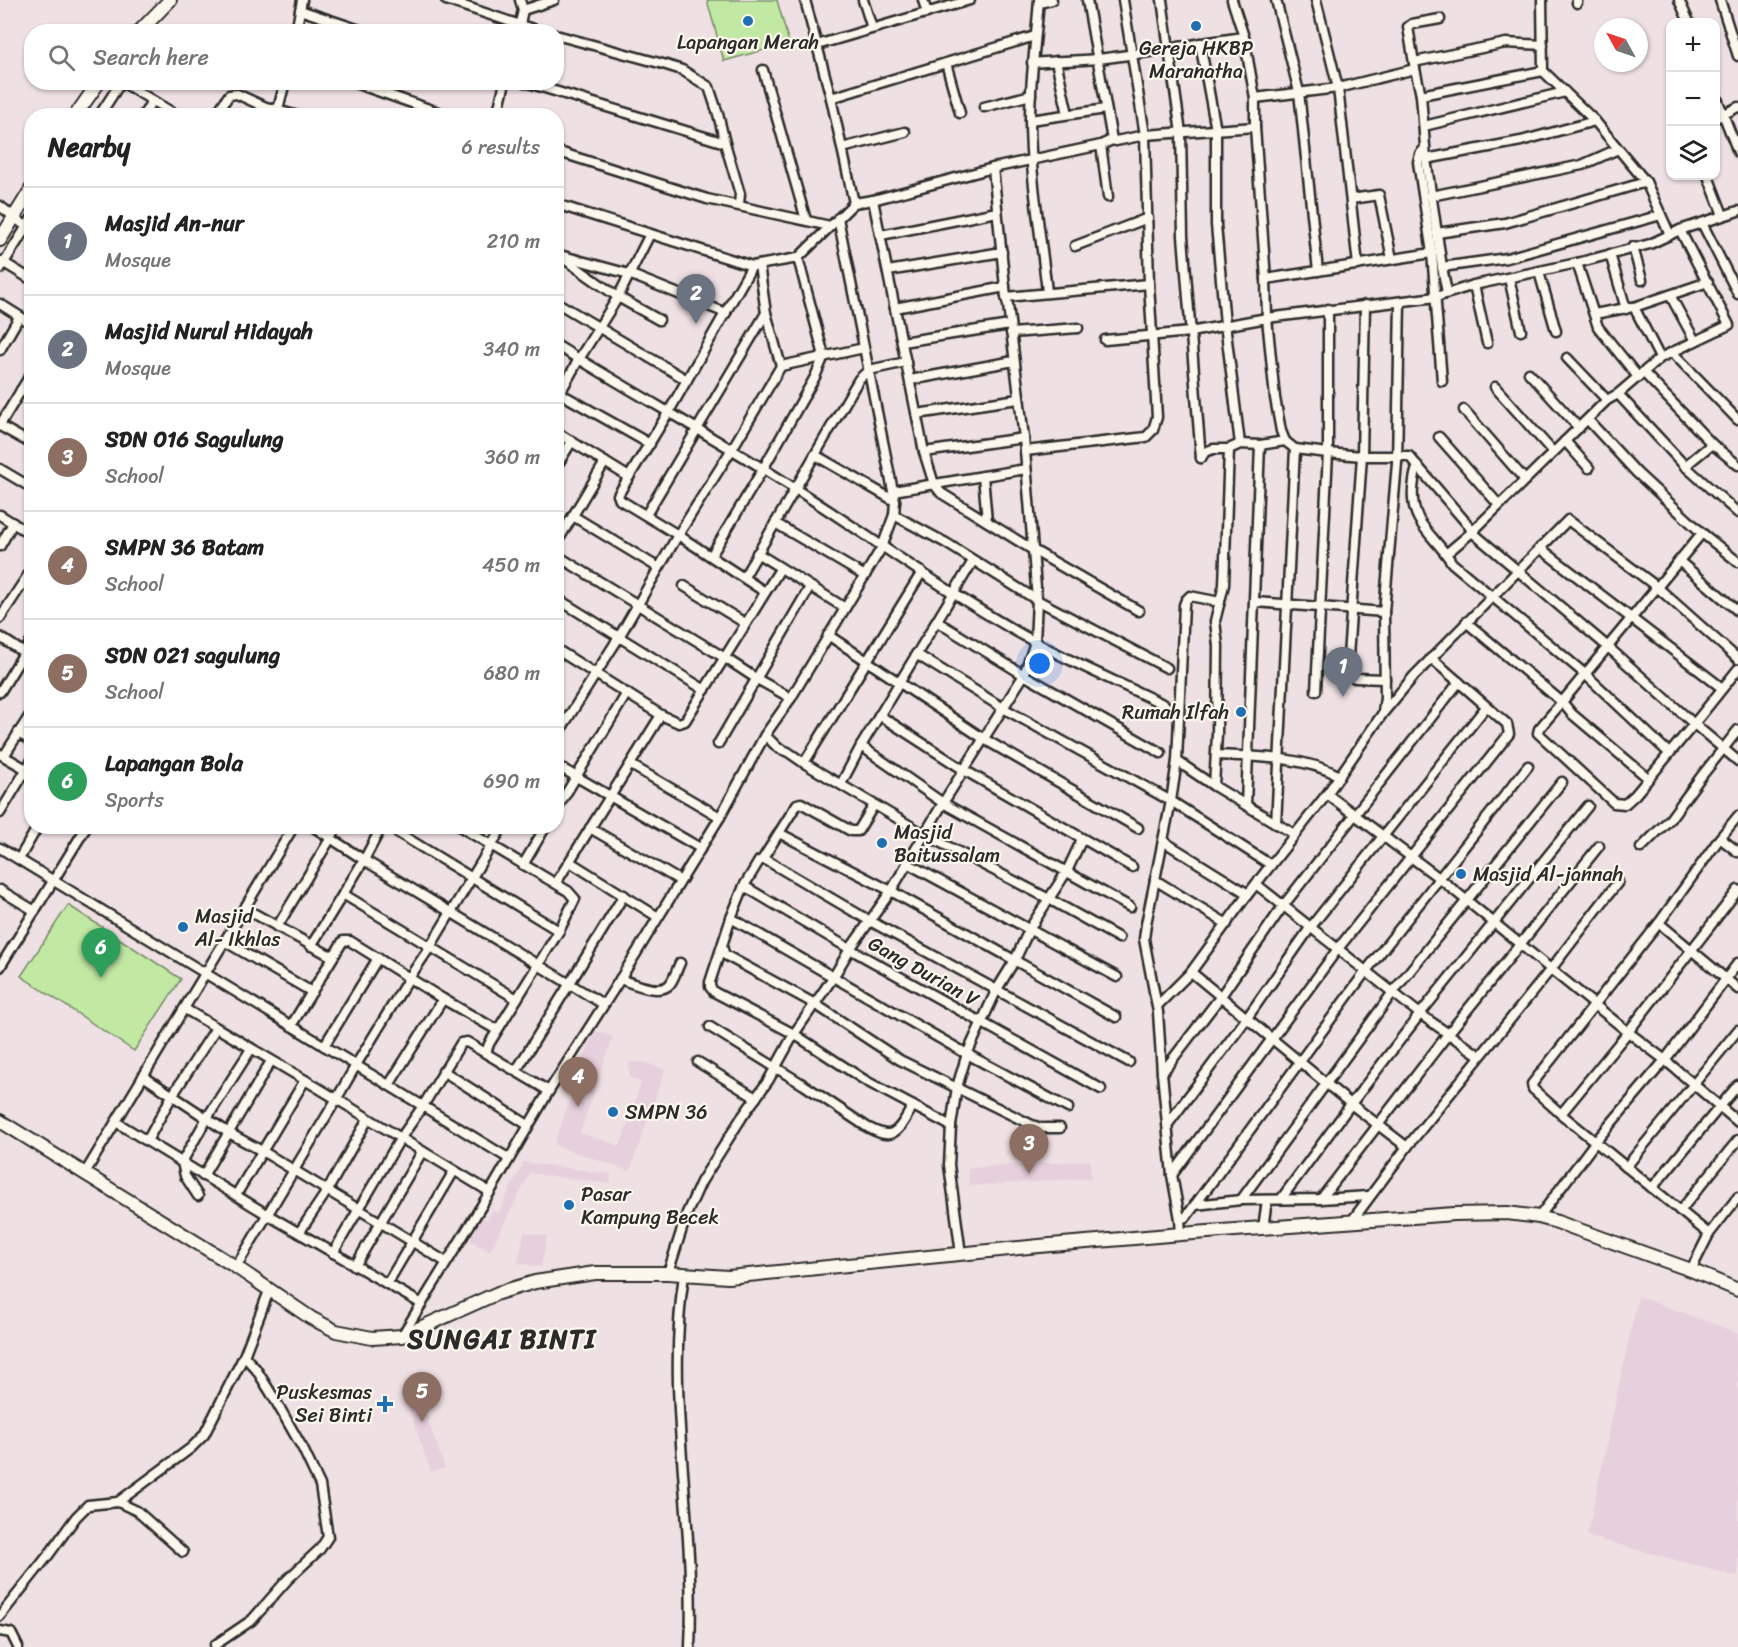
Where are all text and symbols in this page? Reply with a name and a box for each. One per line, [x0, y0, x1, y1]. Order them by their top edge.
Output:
marker: Lapangan Merah [741, 14, 755, 28]
north arrow [1594, 18, 1648, 72]
map controls [1666, 18, 1720, 180]
button: + [1666, 18, 1720, 72]
marker: Gereja HKBP Maranatha [1189, 19, 1203, 33]
search box [24, 24, 564, 90]
place label: Lapangan Merah [677, 25, 819, 60]
place label: Gereja HKBP Maranatha [1139, 31, 1253, 89]
text: Search here [93, 38, 209, 77]
icon: search [45, 41, 78, 74]
button: − [1666, 72, 1720, 126]
text: Nearby [48, 124, 130, 170]
button: layers [1666, 126, 1720, 180]
text: 6 results [461, 130, 540, 165]
text: Masjid An-nur [105, 204, 244, 243]
text: 1 [63, 224, 72, 259]
text: 210 m [487, 224, 540, 259]
text: Mosque [105, 243, 171, 278]
pin: 2 [676, 274, 716, 324]
text: Masjid Nurul Hidayah [105, 312, 313, 351]
text: 2 [62, 332, 73, 367]
text: 340 m [483, 332, 540, 367]
text: Mosque [105, 351, 171, 386]
text: SDN 016 Sagulung [105, 420, 284, 459]
text: 3 [62, 440, 73, 475]
text: 360 m [484, 440, 540, 475]
text: School [105, 459, 164, 494]
text: SMPN 36 Batam [105, 528, 264, 567]
text: 4 [61, 548, 74, 583]
text: 450 m [482, 548, 540, 583]
text: School [105, 567, 164, 602]
text: SDN 021 sagulung [105, 636, 280, 675]
pin: 1 [1324, 648, 1362, 697]
your location [1025, 649, 1054, 678]
text: 5 [61, 656, 74, 691]
text: 680 m [483, 656, 540, 691]
text: School [105, 675, 164, 710]
place label: Rumah Ilfah [1122, 695, 1229, 730]
marker: Rumah Ilfah [1234, 705, 1248, 719]
text: Lapangan Bola [105, 744, 243, 783]
text: 6 [62, 764, 73, 799]
text: 690 m [483, 764, 540, 799]
text: Sports [105, 783, 164, 818]
place label: Masjid Baitussalam [894, 815, 1000, 873]
marker: Masjid Baitussalam [875, 836, 889, 850]
place label: Masjid Al-jannah [1473, 857, 1623, 892]
marker: Masjid Al-jannah [1454, 867, 1468, 881]
place label: Masjid Al- Ikhlas [194, 899, 281, 957]
marker: Masjid Al- Ikhlas [176, 920, 190, 934]
street label: Gang Durian V [862, 926, 986, 1017]
pin: 6 [82, 928, 120, 978]
pin: 4 [558, 1058, 598, 1107]
place label: SMPN 36 [625, 1095, 708, 1130]
marker: SMPN 36 [606, 1105, 620, 1119]
pin: 3 [1010, 1124, 1048, 1174]
place label: Pasar Kampung Becek [581, 1177, 719, 1235]
marker: Pasar Kampung Becek [562, 1198, 576, 1212]
district label: SUNGAI BINTI [406, 1316, 598, 1362]
pin: 5 [402, 1372, 442, 1422]
place label: Puskesmas Sei Binti [276, 1375, 373, 1433]
marker: Puskesmas Sei Binti [376, 1395, 394, 1413]

